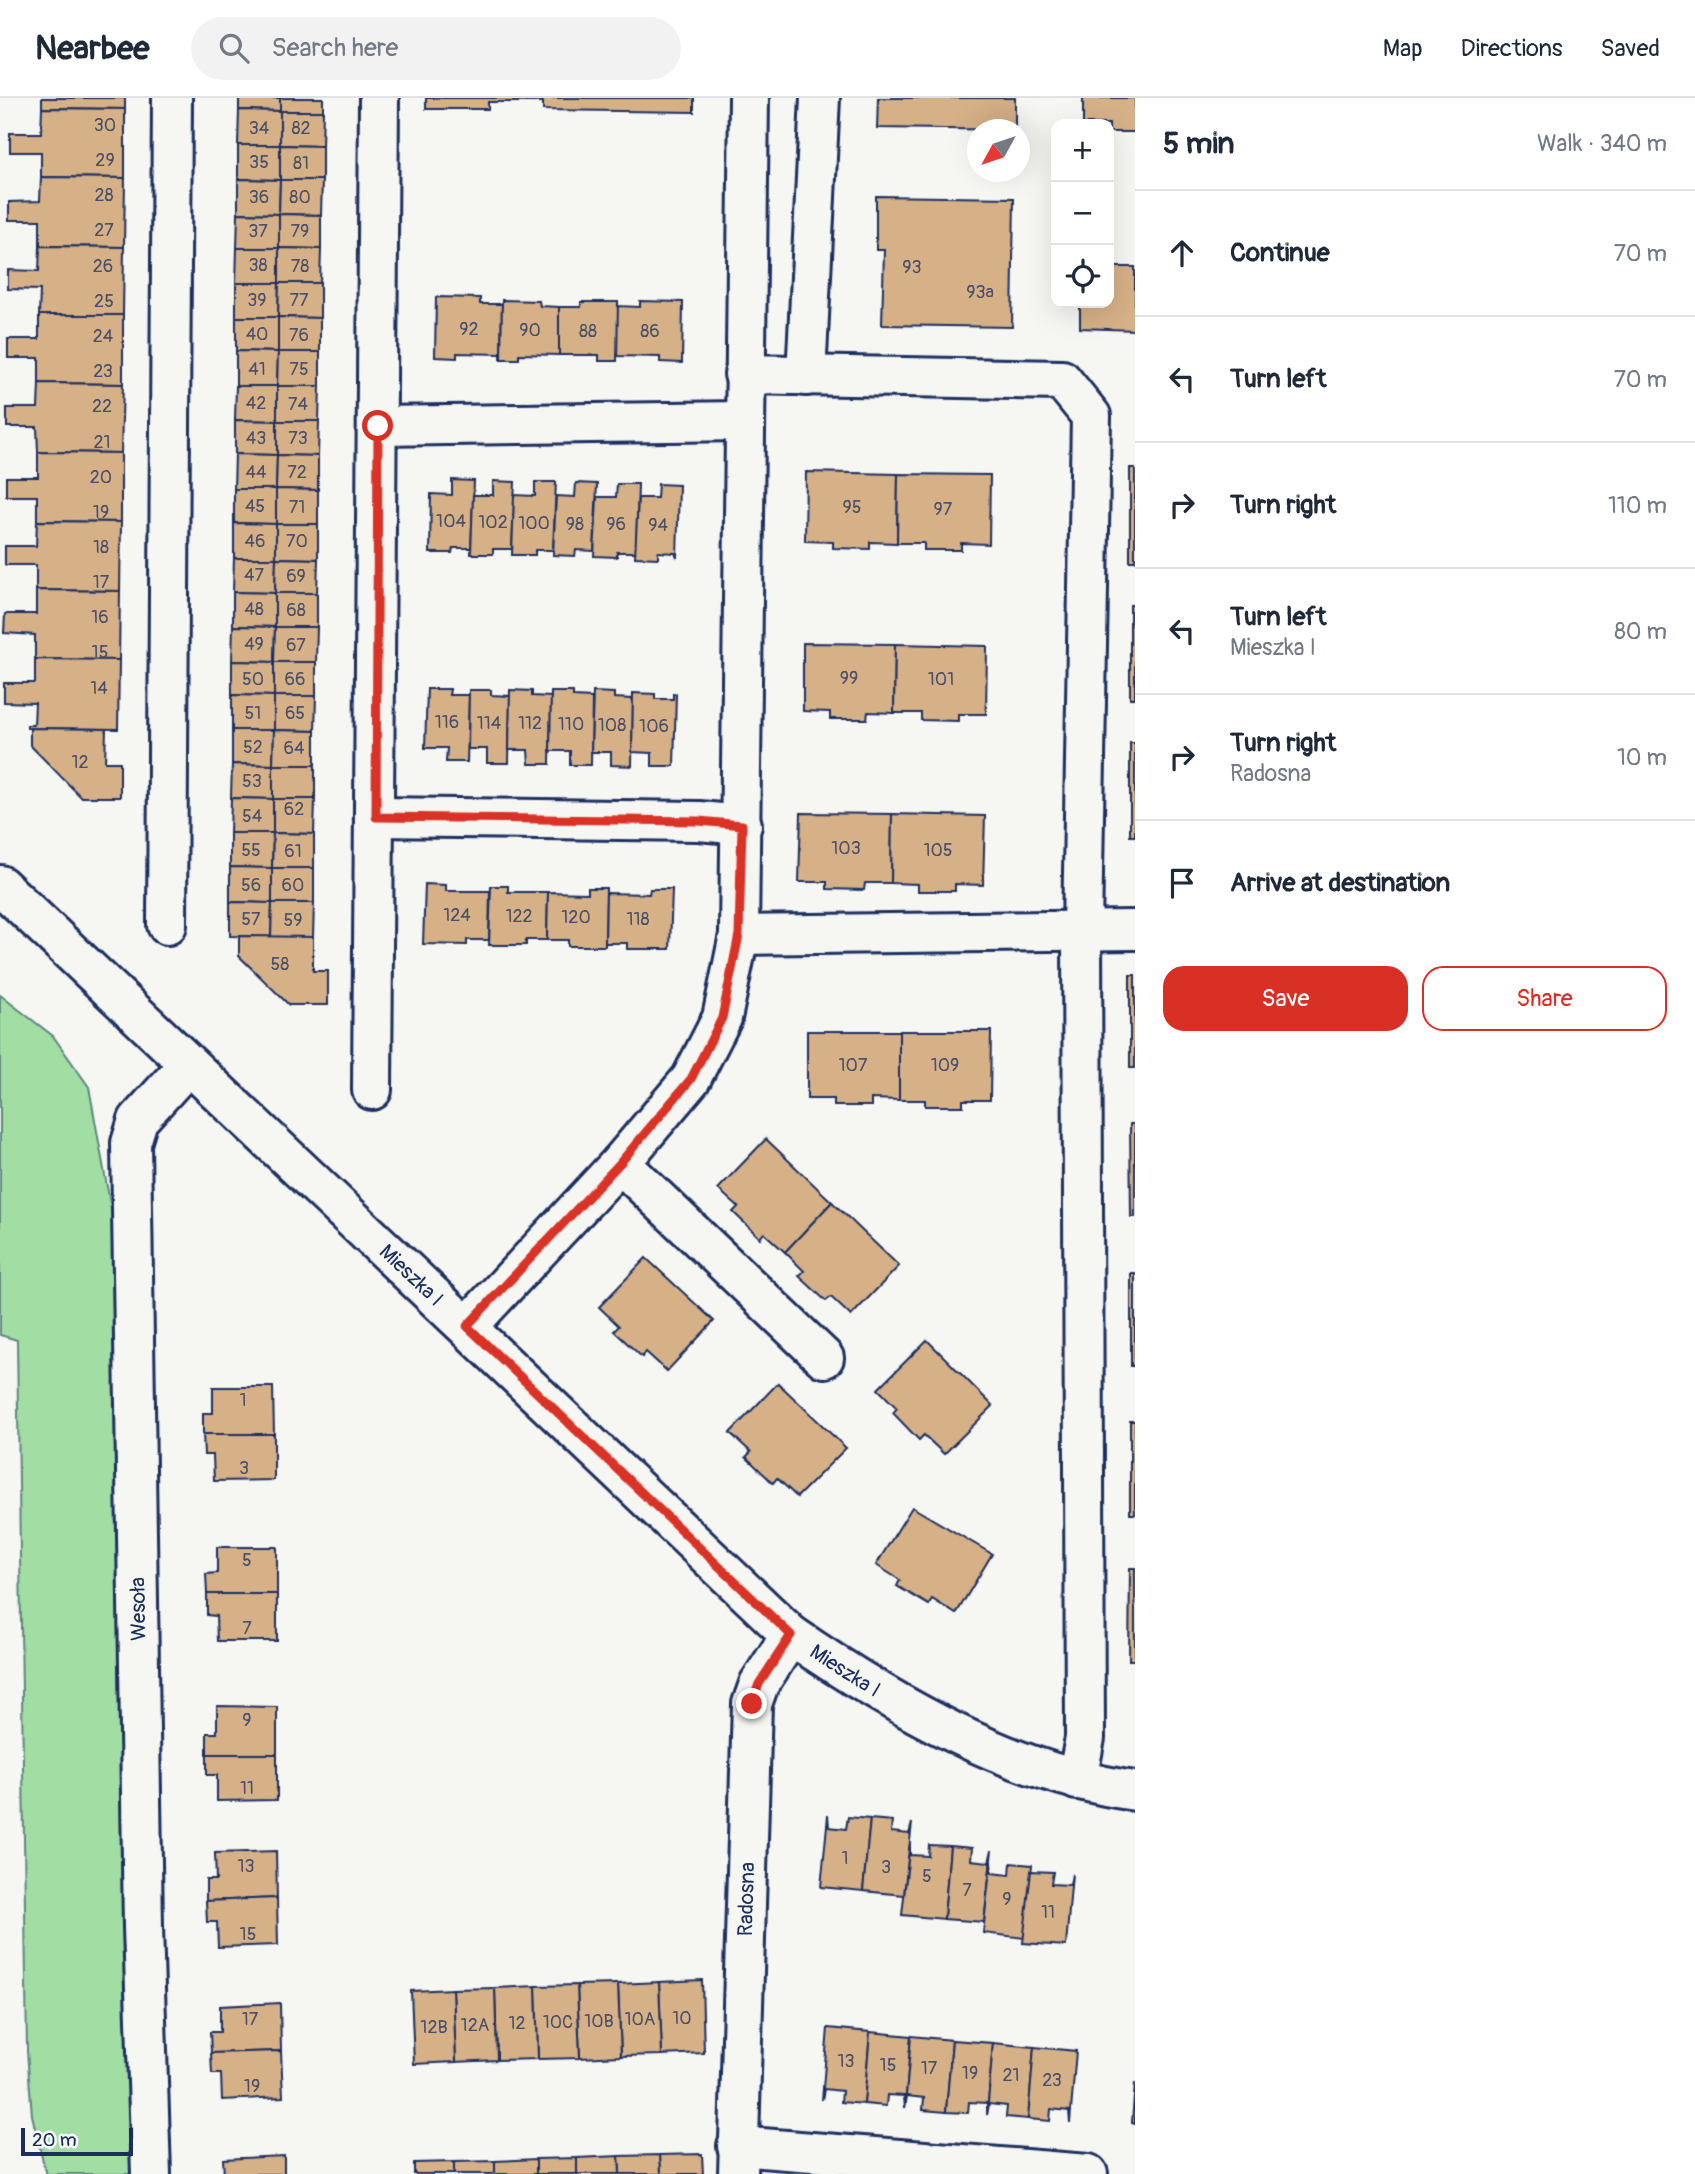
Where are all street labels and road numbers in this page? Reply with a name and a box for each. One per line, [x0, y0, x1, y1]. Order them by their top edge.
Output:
street label: Mieszka I [373, 1239, 449, 1312]
street label: Wesoła [124, 1577, 153, 1641]
street label: Mieszka I [804, 1639, 885, 1703]
street label: Radosna [732, 1862, 761, 1937]

